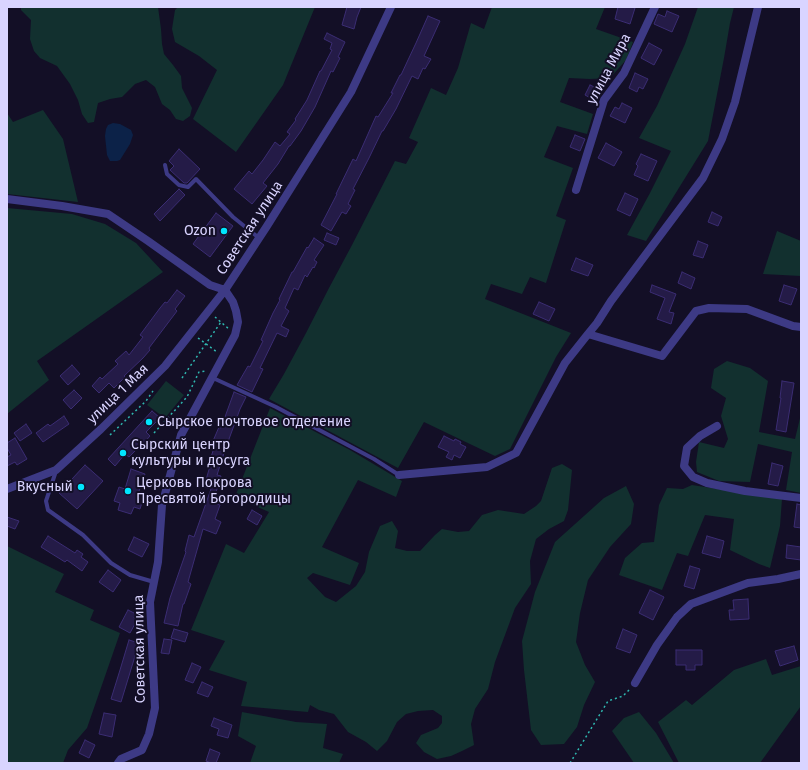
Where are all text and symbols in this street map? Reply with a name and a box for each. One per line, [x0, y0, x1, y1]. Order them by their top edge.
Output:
street label: улица Мира [583, 31, 635, 107]
street label: Советская улица [213, 178, 287, 278]
place label: Ozon [184, 223, 216, 239]
marker: Ozon [219, 226, 229, 236]
street label: улица 1 Мая [84, 361, 152, 427]
place label: Сырское почтовое отделение [157, 414, 351, 430]
marker: Сырское почтовое отделение [144, 417, 154, 427]
place label: Сырский центр культуры и досуга [131, 437, 250, 470]
marker: Сырский центр культуры и досуга [118, 448, 128, 458]
place label: Церковь Покрова Пресвятой Богородицы [136, 475, 291, 508]
place label: Вкусный [17, 479, 73, 495]
marker: Вкусный [76, 482, 86, 492]
marker: Церковь Покрова Пресвятой Богородицы [123, 486, 133, 496]
street label: Советская улица [131, 595, 149, 703]

